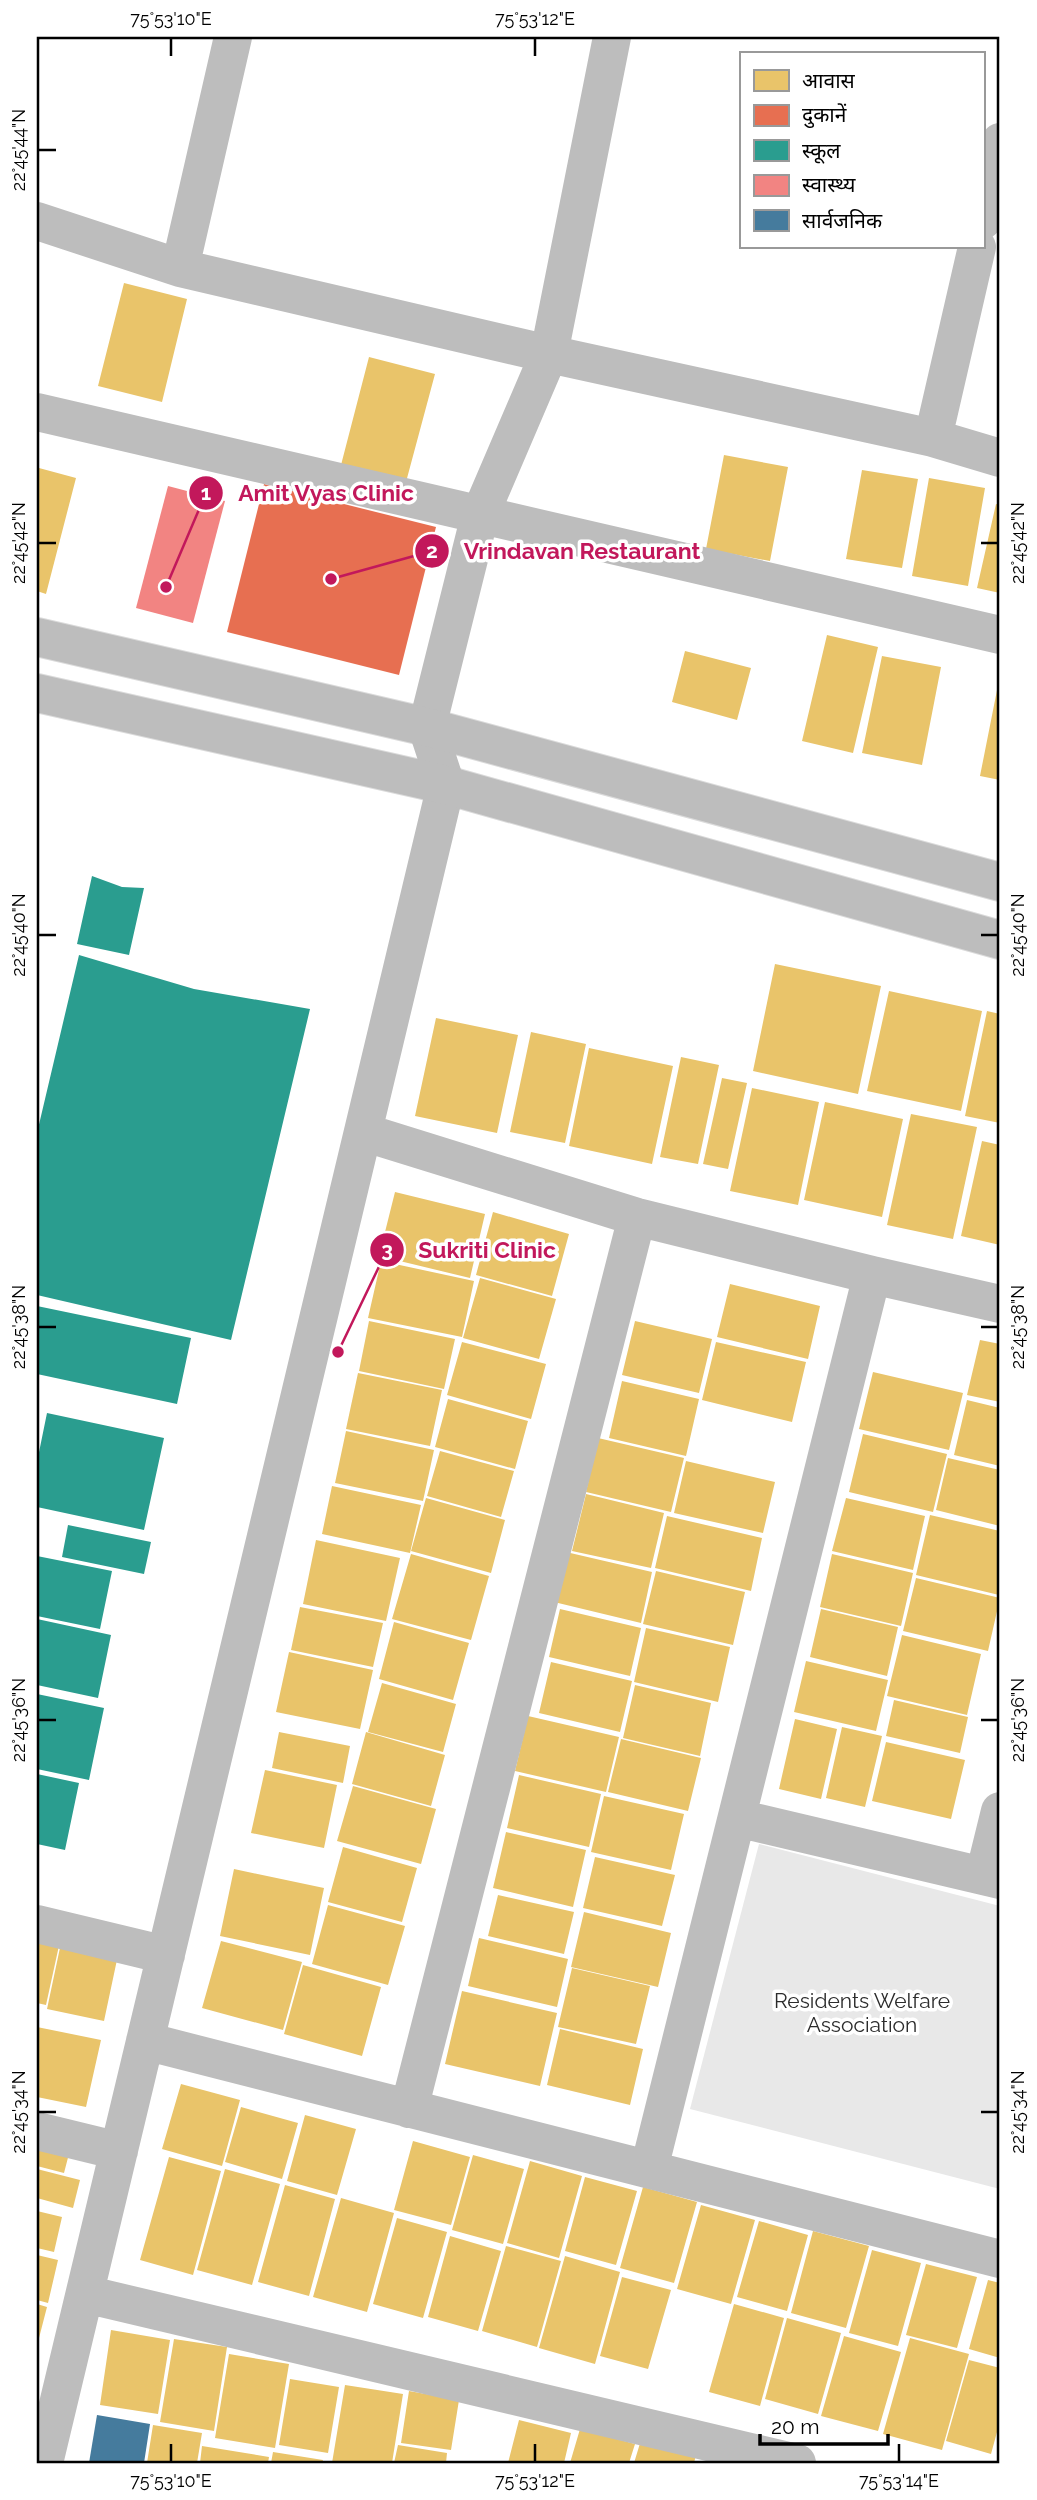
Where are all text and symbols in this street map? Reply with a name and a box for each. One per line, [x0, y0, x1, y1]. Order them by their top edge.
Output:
text: 75°53'10"E [130, 8, 212, 29]
text: 75°53'12"E [495, 8, 575, 29]
legend [740, 52, 984, 248]
text: आवास [802, 68, 856, 93]
text: दुकानें [802, 102, 847, 129]
text: 22°45'44"N [8, 109, 29, 191]
text: स्कूल [802, 138, 841, 164]
text: स्वास्थ्य [802, 172, 856, 197]
text: सार्वजनिक [802, 208, 883, 233]
callout: Amit Vyas Clinic [188, 471, 428, 515]
text: Amit Vyas Clinic [238, 479, 414, 506]
text: 1 [201, 480, 211, 505]
text: 22°45'42"N [8, 502, 29, 584]
text: 22°45'42"N [1007, 502, 1028, 584]
callout: Vrindavan Restaurant [414, 529, 714, 573]
text: Vrindavan Restaurant [464, 537, 700, 564]
text: 2 [426, 538, 438, 563]
text: 22°45'40"N [8, 893, 29, 977]
text: 22°45'40"N [1007, 893, 1028, 977]
callout: Sukriti Clinic [369, 1228, 570, 1272]
text: Sukriti Clinic [418, 1236, 556, 1263]
text: 3 [381, 1237, 393, 1262]
text: 22°45'38"N [8, 1285, 29, 1369]
text: 22°45'38"N [1007, 1285, 1028, 1369]
text: 22°45'36"N [8, 1678, 29, 1762]
text: 22°45'36"N [1007, 1678, 1028, 1762]
park label: Residents Welfare Association [774, 1988, 950, 2037]
text: 22°45'34"N [8, 2070, 29, 2154]
text: 22°45'34"N [1007, 2070, 1028, 2154]
scale bar [760, 2402, 888, 2446]
text: 20 m [771, 2414, 819, 2439]
text: 75°53'10"E [130, 2470, 212, 2491]
text: 75°53'12"E [495, 2470, 575, 2491]
text: 75°53'14"E [859, 2470, 939, 2491]

